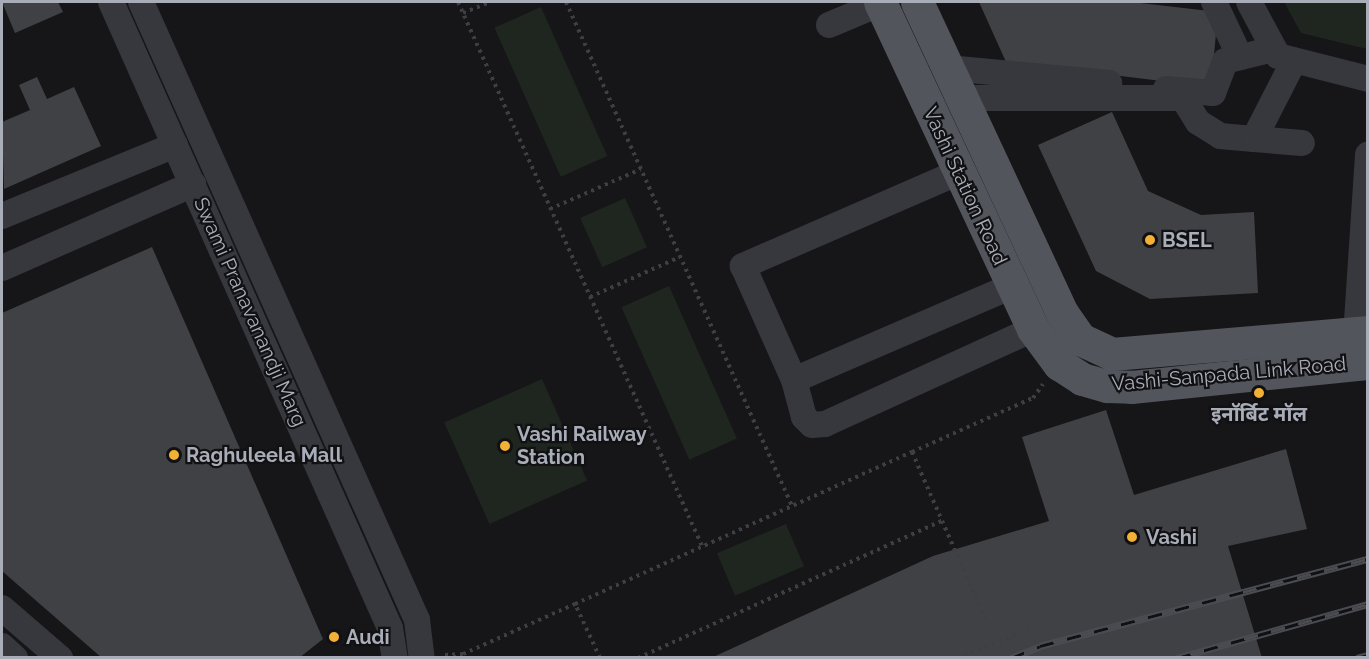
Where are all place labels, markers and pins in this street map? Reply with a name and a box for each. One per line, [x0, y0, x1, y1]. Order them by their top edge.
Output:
place label: BSEL [1162, 228, 1212, 252]
marker: BSEL [1143, 233, 1157, 247]
marker: इनॉर्बिट मॉल [1252, 386, 1266, 400]
place label: इनॉर्बिट मॉल [1211, 402, 1307, 426]
place label: Vashi Railway Station [517, 422, 647, 469]
marker: Vashi Railway Station [498, 439, 512, 453]
place label: Raghuleela Mall [186, 443, 342, 467]
marker: Raghuleela Mall [167, 448, 181, 462]
place label: Vashi [1146, 525, 1197, 549]
marker: Vashi [1123, 528, 1141, 546]
place label: Audi [346, 625, 390, 649]
marker: Audi [327, 630, 341, 644]

